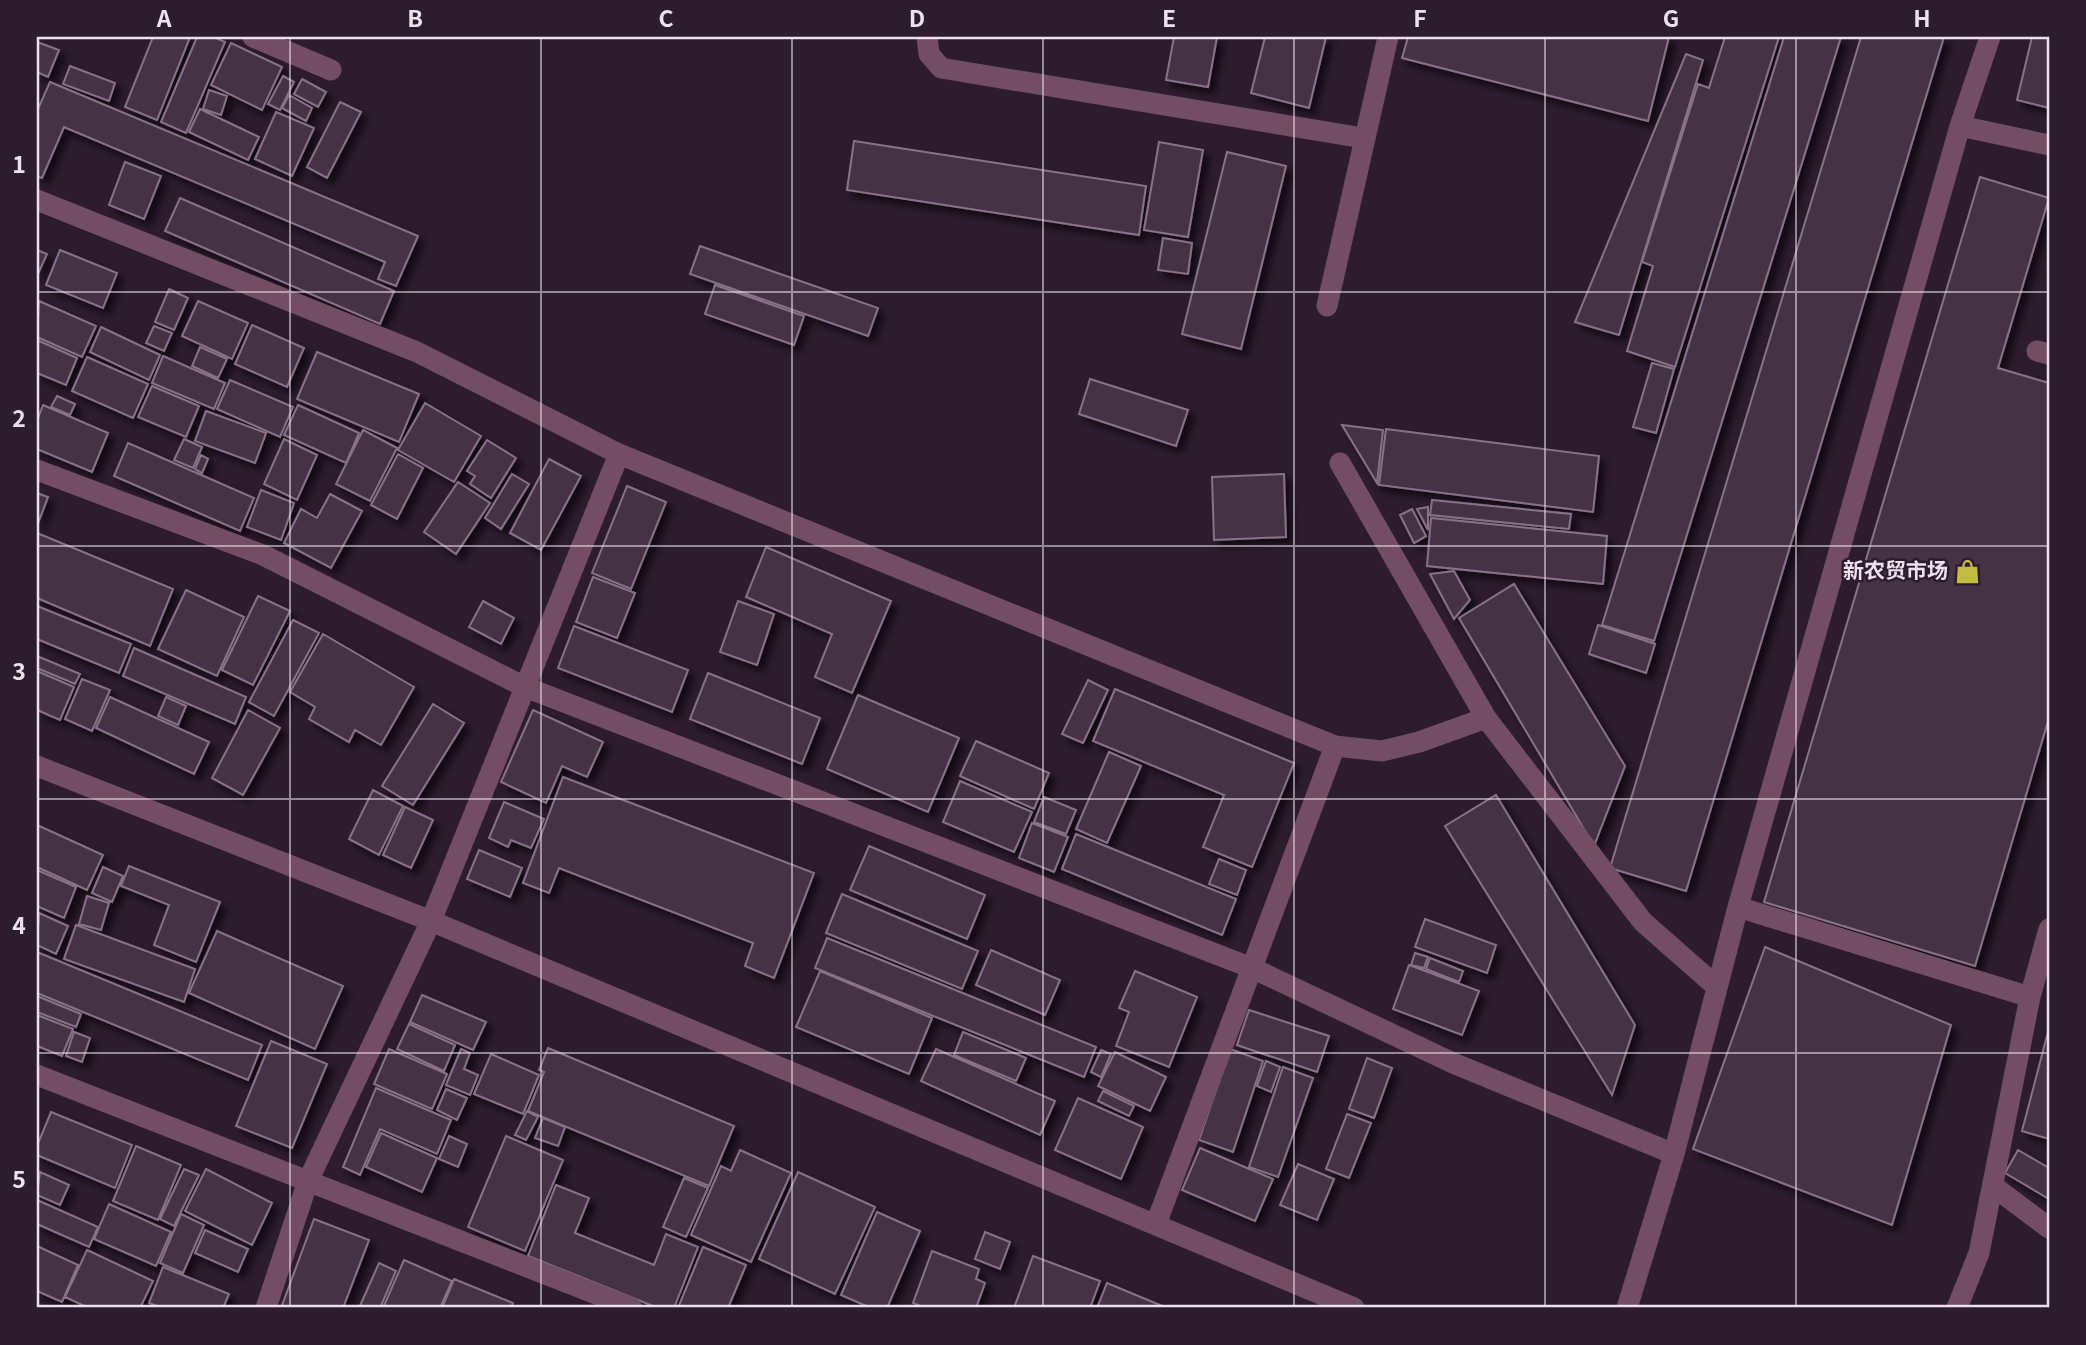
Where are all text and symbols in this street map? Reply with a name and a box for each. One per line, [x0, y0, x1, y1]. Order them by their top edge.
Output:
text: A [156, 0, 172, 34]
text: B [407, 0, 423, 34]
text: C [658, 0, 674, 34]
text: D [909, 0, 925, 34]
text: E [1162, 0, 1176, 34]
text: F [1413, 0, 1427, 34]
text: G [1663, 0, 1679, 34]
text: H [1913, 0, 1931, 34]
text: 1 [12, 146, 26, 180]
text: 2 [12, 400, 26, 434]
place label: 新农贸市场 [1843, 554, 1948, 584]
shop icon: 新农贸市场 [1954, 557, 1982, 585]
text: 3 [12, 653, 26, 687]
text: 4 [12, 907, 26, 941]
text: 5 [12, 1161, 26, 1195]

